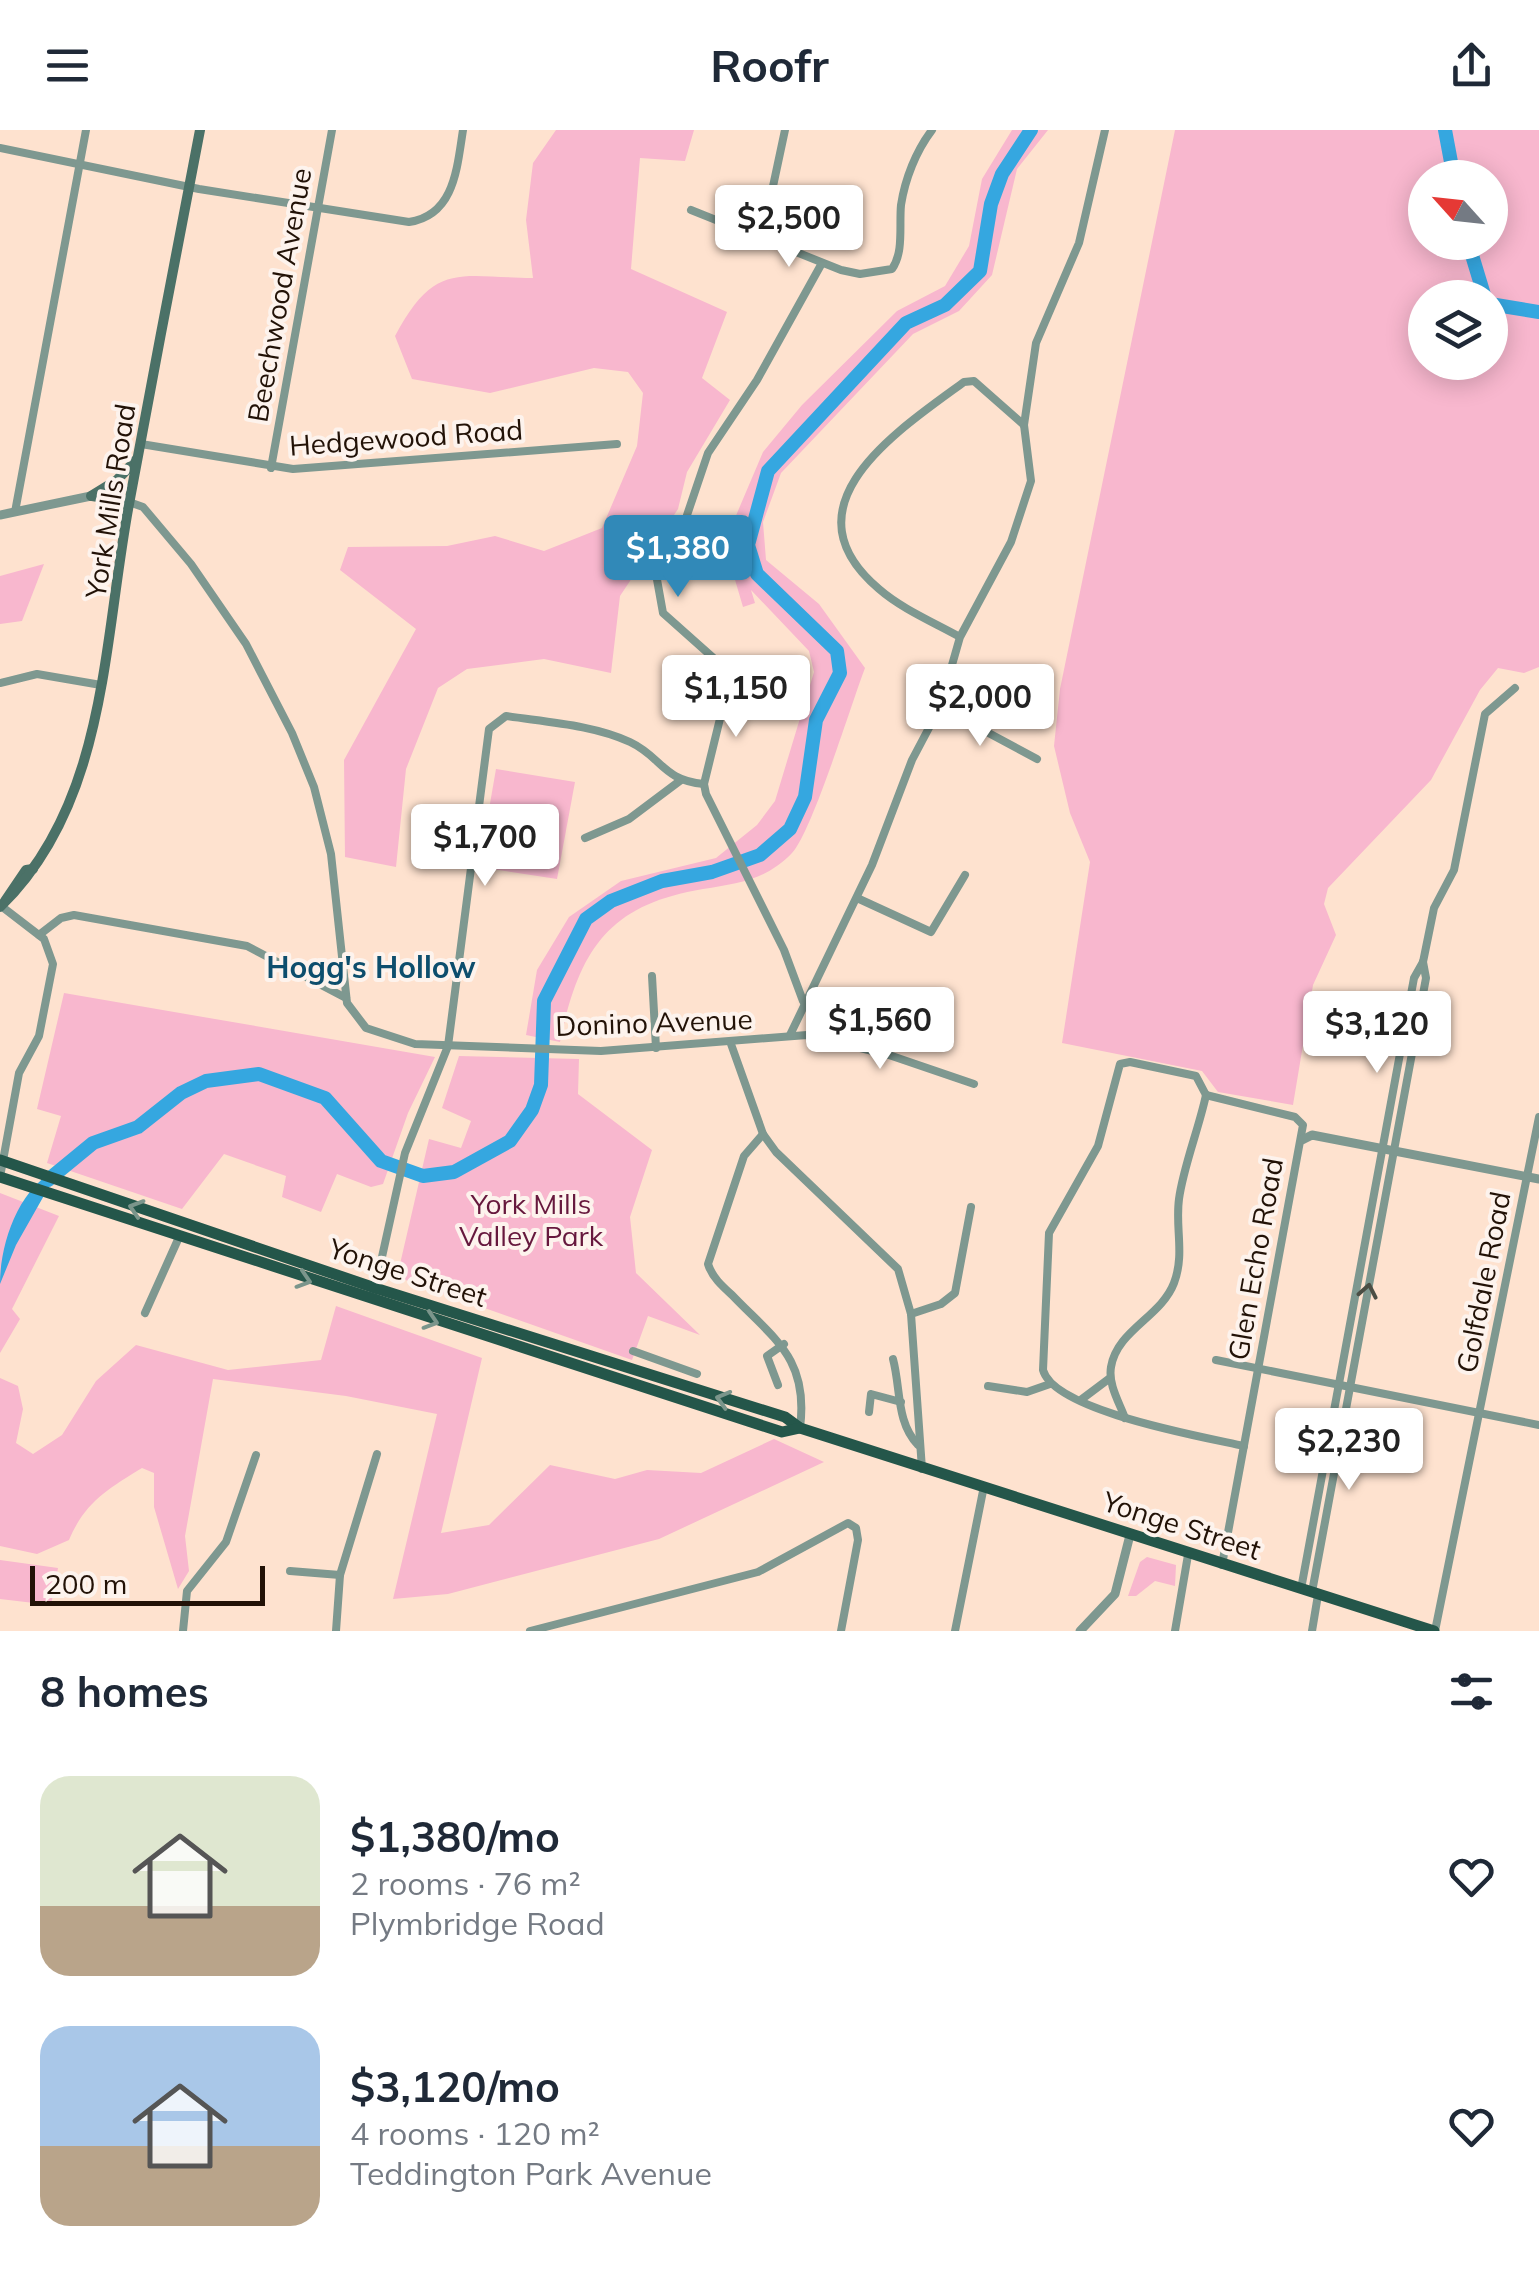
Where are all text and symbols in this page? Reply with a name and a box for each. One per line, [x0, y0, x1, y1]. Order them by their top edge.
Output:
text: Roofr [710, 37, 829, 93]
icon: menu [40, 38, 95, 93]
icon: share [1444, 38, 1499, 93]
north arrow [1408, 160, 1508, 260]
map controls [1408, 160, 1508, 380]
street label: Beechwood Avenue [239, 165, 319, 425]
pin: $2,500 [708, 185, 870, 270]
text: $2,500 [737, 197, 841, 237]
button: layers [1408, 280, 1508, 380]
street label: York Mills Road [77, 401, 143, 602]
street label: Hedgewood Road [288, 411, 524, 463]
pin: $1,380 [597, 515, 759, 600]
text: $1,380 [626, 527, 730, 567]
pin: $1,150 [655, 655, 817, 740]
pin: $2,000 [899, 664, 1061, 749]
text: $1,150 [684, 667, 788, 707]
text: $2,000 [928, 676, 1032, 716]
pin: $1,700 [404, 804, 566, 889]
text: $1,700 [433, 816, 537, 856]
district label: Hogg's Hollow [266, 948, 476, 986]
pin: $1,560 [799, 987, 961, 1072]
pin: $3,120 [1296, 991, 1458, 1076]
text: $1,560 [828, 999, 932, 1039]
street label: Donino Avenue [555, 1001, 753, 1043]
text: $3,120 [1325, 1003, 1429, 1043]
street label: Glen Echo Road [1220, 1155, 1290, 1363]
park label: York Mills Valley Park [459, 1186, 604, 1253]
street label: Golfdale Road [1448, 1189, 1518, 1375]
one-way arrow [129, 1199, 146, 1219]
street label: Yonge Street [324, 1230, 492, 1314]
one-way arrow [295, 1268, 312, 1288]
one-way arrow [1357, 1283, 1378, 1299]
one-way arrow [422, 1309, 439, 1330]
one-way arrow [716, 1390, 733, 1411]
pin: $2,230 [1268, 1408, 1430, 1493]
text: $2,230 [1297, 1420, 1401, 1460]
street label: Yonge Street [1098, 1483, 1266, 1567]
scale bar [30, 1561, 265, 1606]
text: 200 m [45, 1566, 127, 1601]
icon: filters [1444, 1664, 1499, 1719]
text: 8 homes [40, 1665, 209, 1718]
text: $1,380/mo [350, 1810, 560, 1863]
icon: home [120, 1816, 240, 1936]
icon: heart [1444, 1849, 1499, 1904]
text: 2 rooms · 76 m² [350, 1863, 581, 1903]
text: Plymbridge Road [350, 1903, 605, 1943]
text: $3,120/mo [350, 2060, 560, 2113]
icon: home [120, 2066, 240, 2186]
icon: heart [1444, 2099, 1499, 2154]
text: 4 rooms · 120 m² [350, 2113, 600, 2153]
text: Teddington Park Avenue [350, 2153, 712, 2193]

